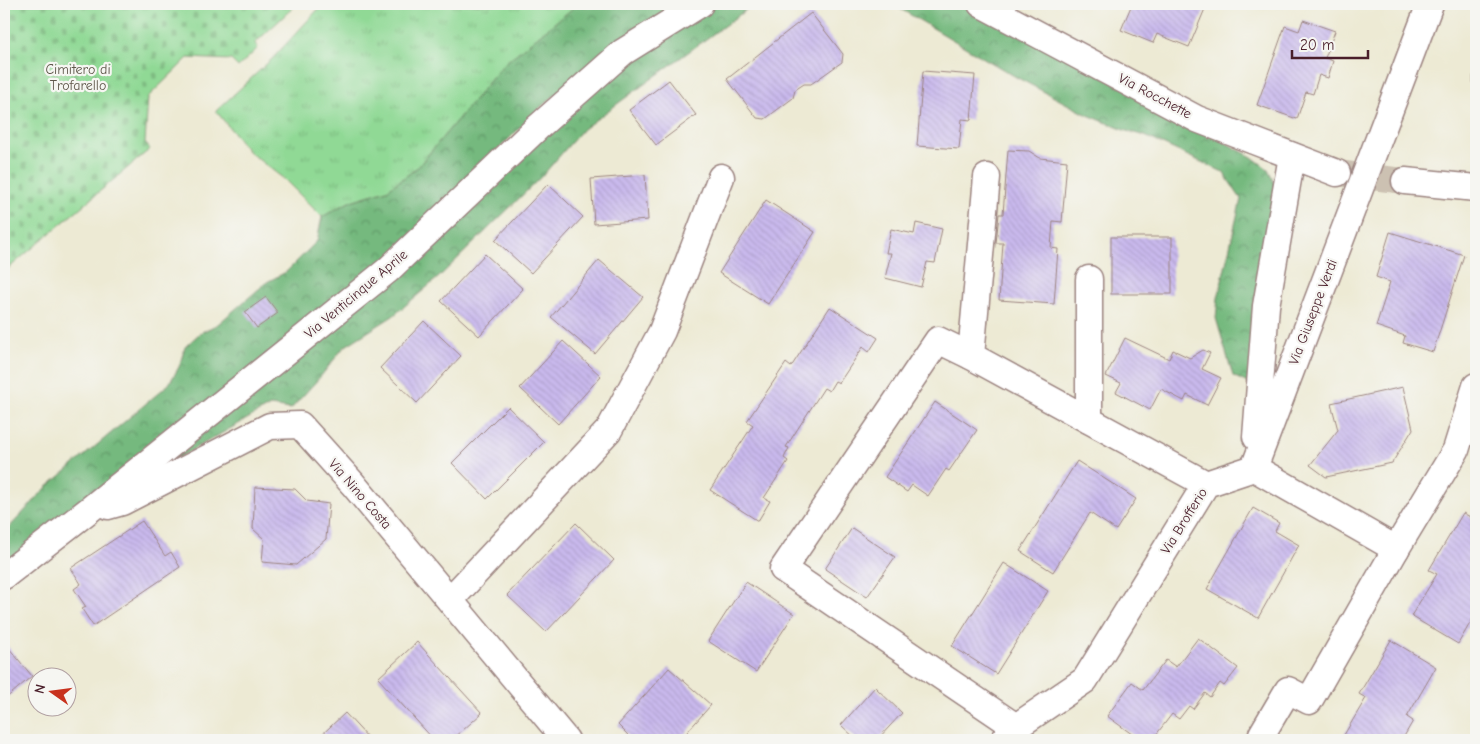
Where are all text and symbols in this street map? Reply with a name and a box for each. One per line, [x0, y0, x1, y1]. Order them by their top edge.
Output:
scale bar [1292, 28, 1369, 60]
text: 20 m [1300, 36, 1334, 54]
park label: Cimitero di Trofarello [45, 61, 111, 94]
street label: Via Rocchette [1115, 70, 1195, 122]
street label: Via Venticinque Aprile [301, 246, 411, 342]
street label: Via Giuseppe Verdi [1285, 257, 1341, 367]
street label: Via Nino Costa [325, 455, 395, 533]
street label: Via Brofferio [1157, 485, 1211, 557]
north arrow [28, 666, 78, 716]
text: N [31, 682, 49, 695]

